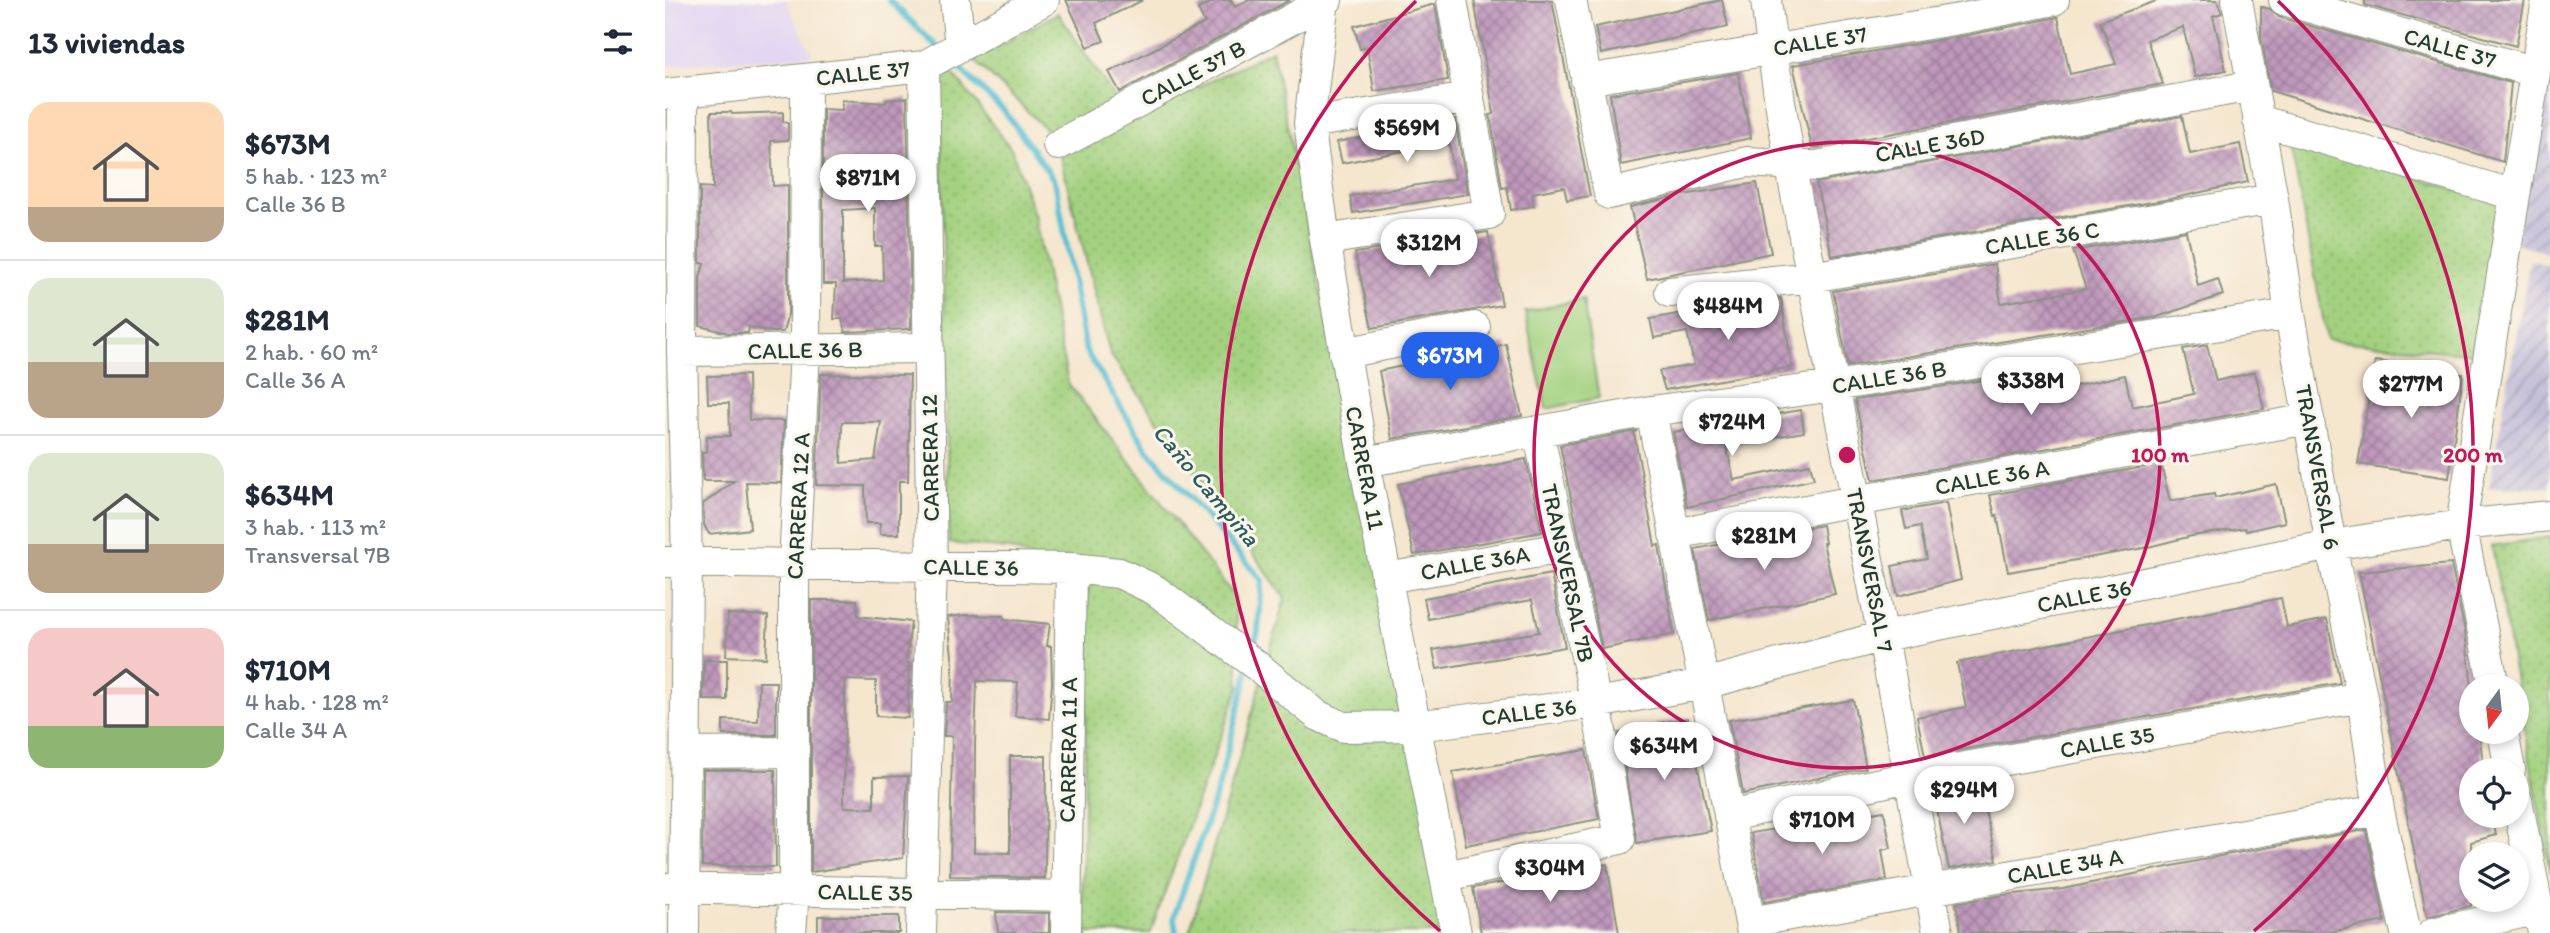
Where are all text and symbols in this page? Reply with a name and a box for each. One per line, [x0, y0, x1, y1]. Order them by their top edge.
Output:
street label: CALLE 37 [1771, 20, 1869, 62]
street label: CALLE 37 [2401, 21, 2499, 75]
icon: filters [599, 23, 637, 61]
text: 13 viviendas [28, 24, 185, 61]
street label: CALLE 37 B [1136, 34, 1250, 112]
street label: CALLE 37 [814, 54, 912, 92]
pin: $569M [1358, 104, 1456, 164]
text: $569M [1374, 113, 1440, 141]
street label: CALLE 36D [1873, 122, 1987, 168]
text: $673M [245, 125, 331, 162]
icon: home [84, 130, 168, 214]
pin: $871M [819, 154, 917, 214]
text: 5 hab. · 123 m² [245, 162, 387, 190]
text: $871M [836, 163, 900, 191]
text: Calle 36 B [245, 190, 346, 218]
street label: CALLE 36 C [1983, 215, 2101, 261]
pin: $312M [1380, 219, 1478, 279]
text: $312M [1396, 228, 1462, 256]
pin: $484M [1679, 282, 1777, 342]
text: $484M [1693, 291, 1763, 319]
text: $281M [245, 301, 330, 338]
icon: home [84, 306, 168, 390]
pin: $673M [1401, 332, 1499, 392]
street label: CALLE 36 B [747, 335, 863, 365]
text: 2 hab. · 60 m² [245, 338, 378, 366]
text: $673M [1417, 341, 1483, 369]
street label: CALLE 36 B [1830, 354, 1948, 400]
pin: $338M [1982, 358, 2080, 417]
pin: $277M [2362, 360, 2460, 420]
text: Calle 36 A [245, 366, 346, 394]
text: $338M [1997, 366, 2065, 394]
text: $277M [2379, 369, 2443, 397]
street label: TRANSVERSAL 6 [2290, 382, 2346, 552]
street label: CARRERA 12 [915, 394, 945, 522]
pin: $724M [1683, 398, 1781, 458]
street label: CARRERA 11 [1339, 404, 1391, 533]
text: $724M [1698, 407, 1766, 435]
water label: Caño Campiña [1147, 418, 1267, 553]
street label: CARRERA 12 A [780, 431, 816, 580]
text: 100 m [2131, 442, 2189, 467]
text: 200 m [2443, 442, 2503, 467]
centre of rings [1835, 443, 1859, 467]
street label: CALLE 36 A [1933, 453, 2052, 501]
text: $634M [245, 476, 334, 513]
icon: home [84, 481, 168, 565]
street label: TRANSVERSAL 7B [1535, 481, 1601, 665]
street label: TRANSVERSAL 7 [1840, 485, 1900, 655]
pin: $281M [1715, 512, 1813, 572]
text: 3 hab. · 113 m² [245, 513, 386, 541]
text: $281M [1731, 521, 1797, 549]
street label: CALLE 36A [1418, 540, 1532, 586]
text: Transversal 7B [245, 541, 390, 569]
street label: CALLE 36 [923, 552, 1019, 582]
street label: CALLE 36 [2034, 573, 2134, 619]
text: $710M [245, 651, 331, 688]
icon: home [84, 656, 168, 740]
north arrow [2459, 674, 2529, 744]
map controls [2459, 674, 2529, 912]
street label: CARRERA 11 A [1053, 677, 1083, 823]
text: 4 hab. · 128 m² [245, 688, 389, 716]
street label: CALLE 36 [1480, 692, 1578, 732]
text: Calle 34 A [245, 716, 347, 744]
street label: CALLE 35 [2058, 720, 2156, 764]
pin: $634M [1615, 722, 1713, 782]
text: $634M [1630, 731, 1698, 759]
button: locate [2459, 758, 2529, 828]
pin: $294M [1915, 766, 2013, 826]
text: $294M [1930, 775, 1998, 803]
pin: $710M [1773, 796, 1871, 856]
text: $710M [1789, 805, 1855, 833]
street label: CALLE 34 A [2005, 842, 2125, 890]
button: layers [2459, 842, 2529, 912]
pin: $304M [1501, 844, 1599, 904]
text: $304M [1515, 853, 1585, 881]
street label: CALLE 35 [817, 877, 913, 907]

